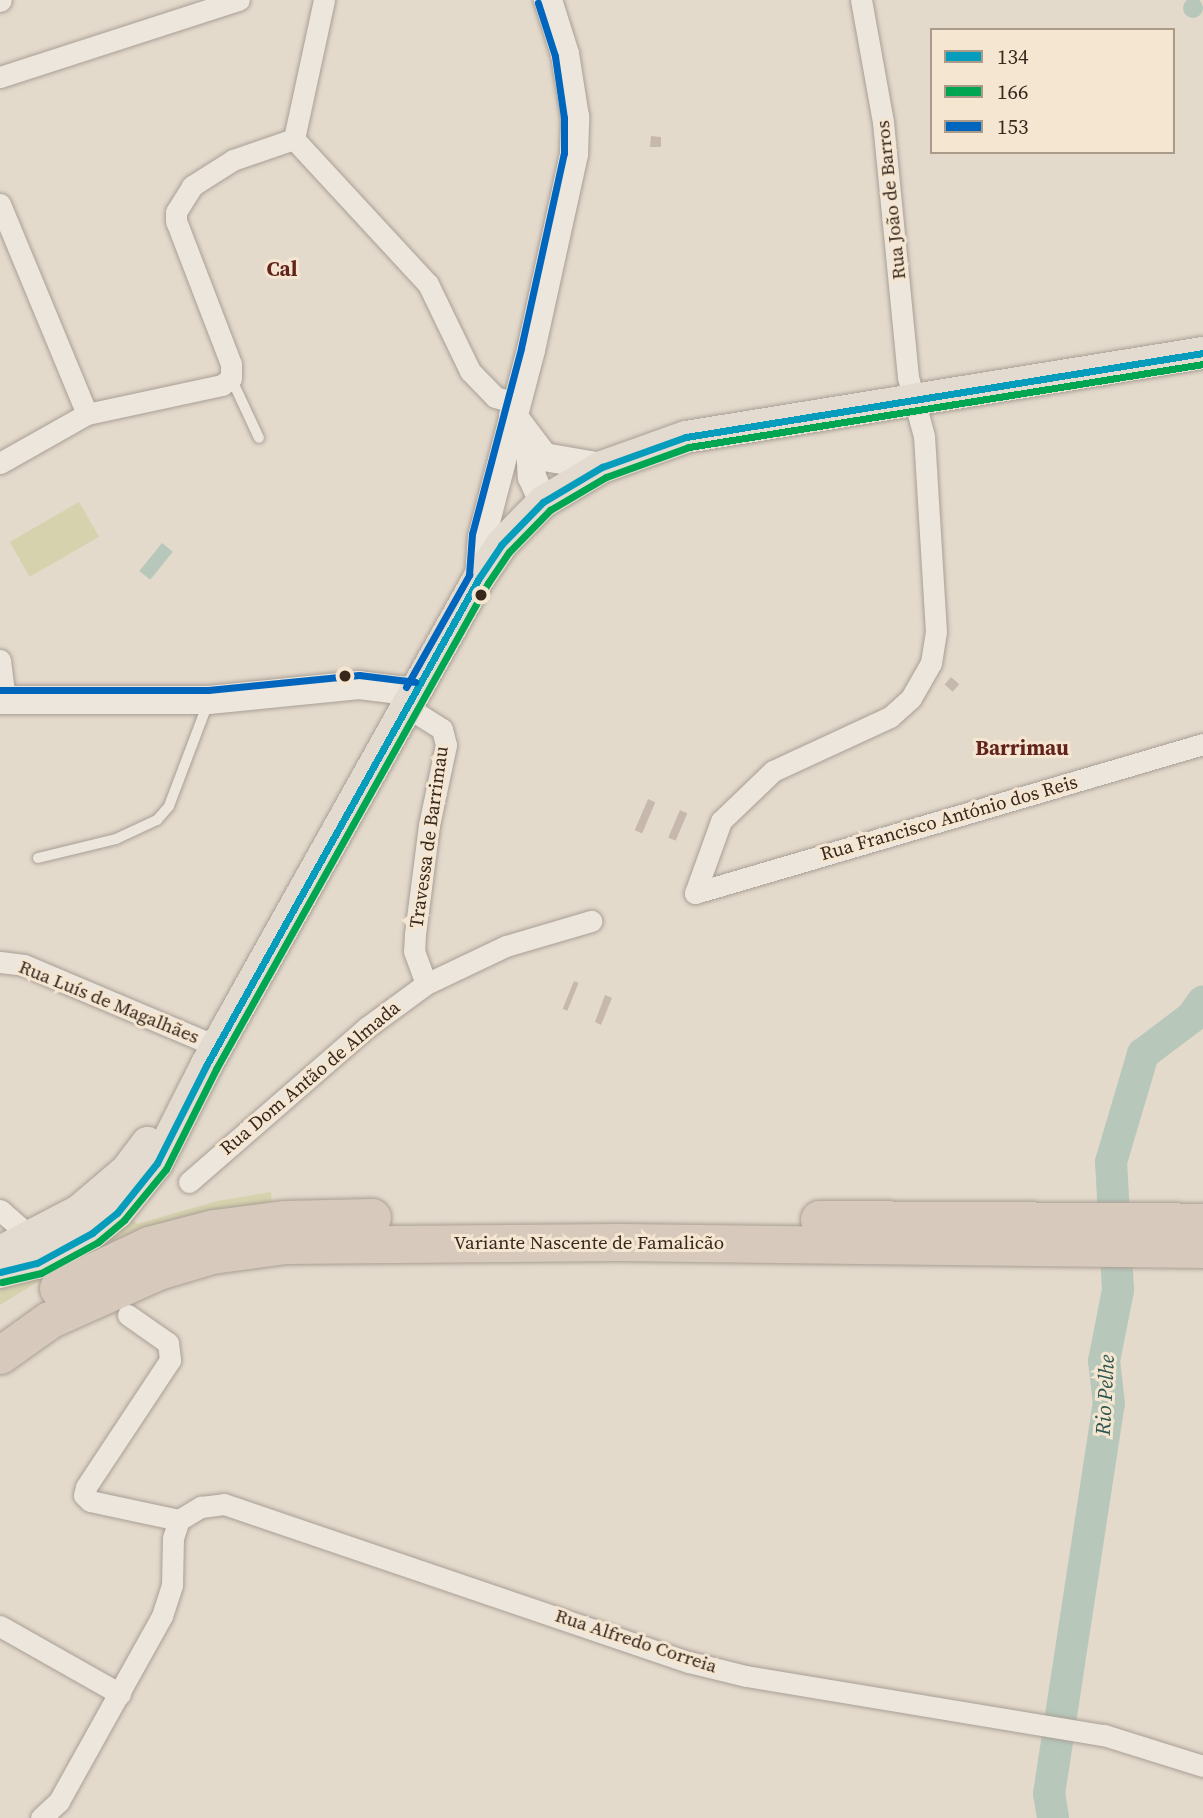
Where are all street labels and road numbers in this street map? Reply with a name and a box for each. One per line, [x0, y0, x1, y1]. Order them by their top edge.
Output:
street label: Rua João de Barros [871, 119, 911, 281]
street label: Travessa de Barrimau [405, 745, 453, 929]
street label: Rua Francisco António dos Reis [818, 770, 1080, 866]
street label: Rua Luís de Magalhães [15, 955, 203, 1049]
street label: Rua Dom Antão de Almada [215, 996, 405, 1160]
street label: Variante Nascente de Famalicão [454, 1232, 724, 1254]
street label: Rua Alfredo Correia [552, 1604, 720, 1678]

